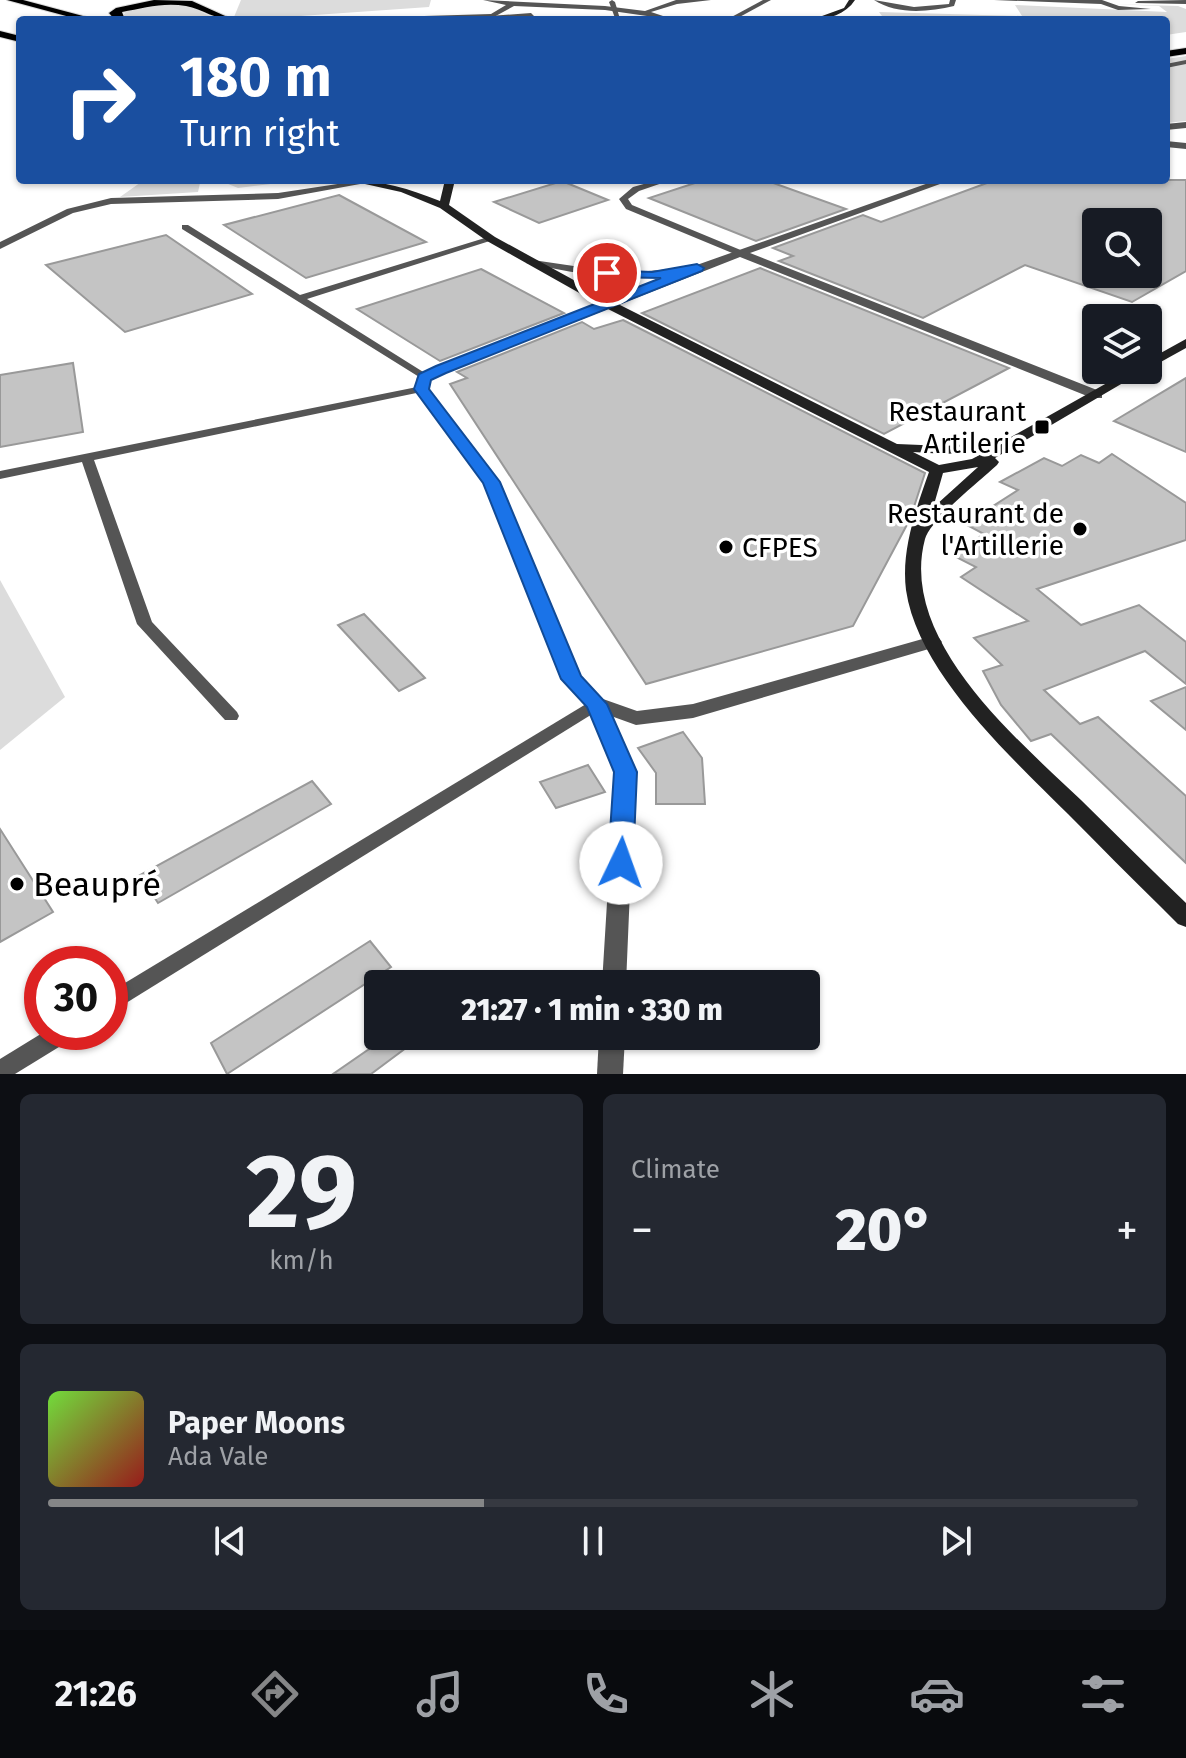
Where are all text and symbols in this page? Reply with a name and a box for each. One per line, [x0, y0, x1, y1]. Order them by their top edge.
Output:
text: 180 m [180, 44, 332, 111]
icon: right [48, 48, 152, 152]
text: Turn right [180, 112, 340, 156]
map controls [1082, 208, 1162, 384]
button: search [1082, 208, 1162, 288]
pin [573, 239, 641, 307]
icon: arrive [585, 251, 629, 295]
button: layers [1082, 304, 1162, 384]
place label: Restaurant Artilerie [888, 395, 1027, 460]
marker: Restaurant Artilerie [1033, 418, 1051, 436]
place label: Restaurant de l'Artillerie [887, 497, 1064, 562]
marker: Restaurant de l'Artillerie [1071, 520, 1089, 538]
place label: CFPES [742, 531, 818, 564]
marker: CFPES [717, 538, 735, 556]
position arrow [579, 821, 663, 905]
place label: Beaupré [33, 864, 161, 905]
marker: Beaupré [8, 875, 26, 893]
speed limit sign: 30 [24, 946, 128, 1050]
text: 21:27 · 1 min · 330 m [461, 992, 723, 1028]
text: 29 [246, 1130, 357, 1255]
text: Climate [631, 1154, 720, 1185]
text: 20° [835, 1194, 934, 1266]
text: − [631, 1204, 653, 1257]
text: + [1116, 1204, 1138, 1257]
text: km/h [269, 1245, 334, 1276]
text: Paper Moons [168, 1405, 345, 1441]
text: Ada Vale [168, 1441, 268, 1472]
icon: previous [208, 1519, 252, 1563]
icon: pause [571, 1519, 615, 1563]
icon: next [934, 1519, 978, 1563]
icon: directions [247, 1666, 303, 1722]
icon: music [412, 1666, 468, 1722]
icon: phone [578, 1666, 634, 1722]
icon: climate [744, 1666, 800, 1722]
icon: car [909, 1666, 965, 1722]
icon: filters [1075, 1666, 1131, 1722]
text: 21:26 [55, 1672, 137, 1716]

